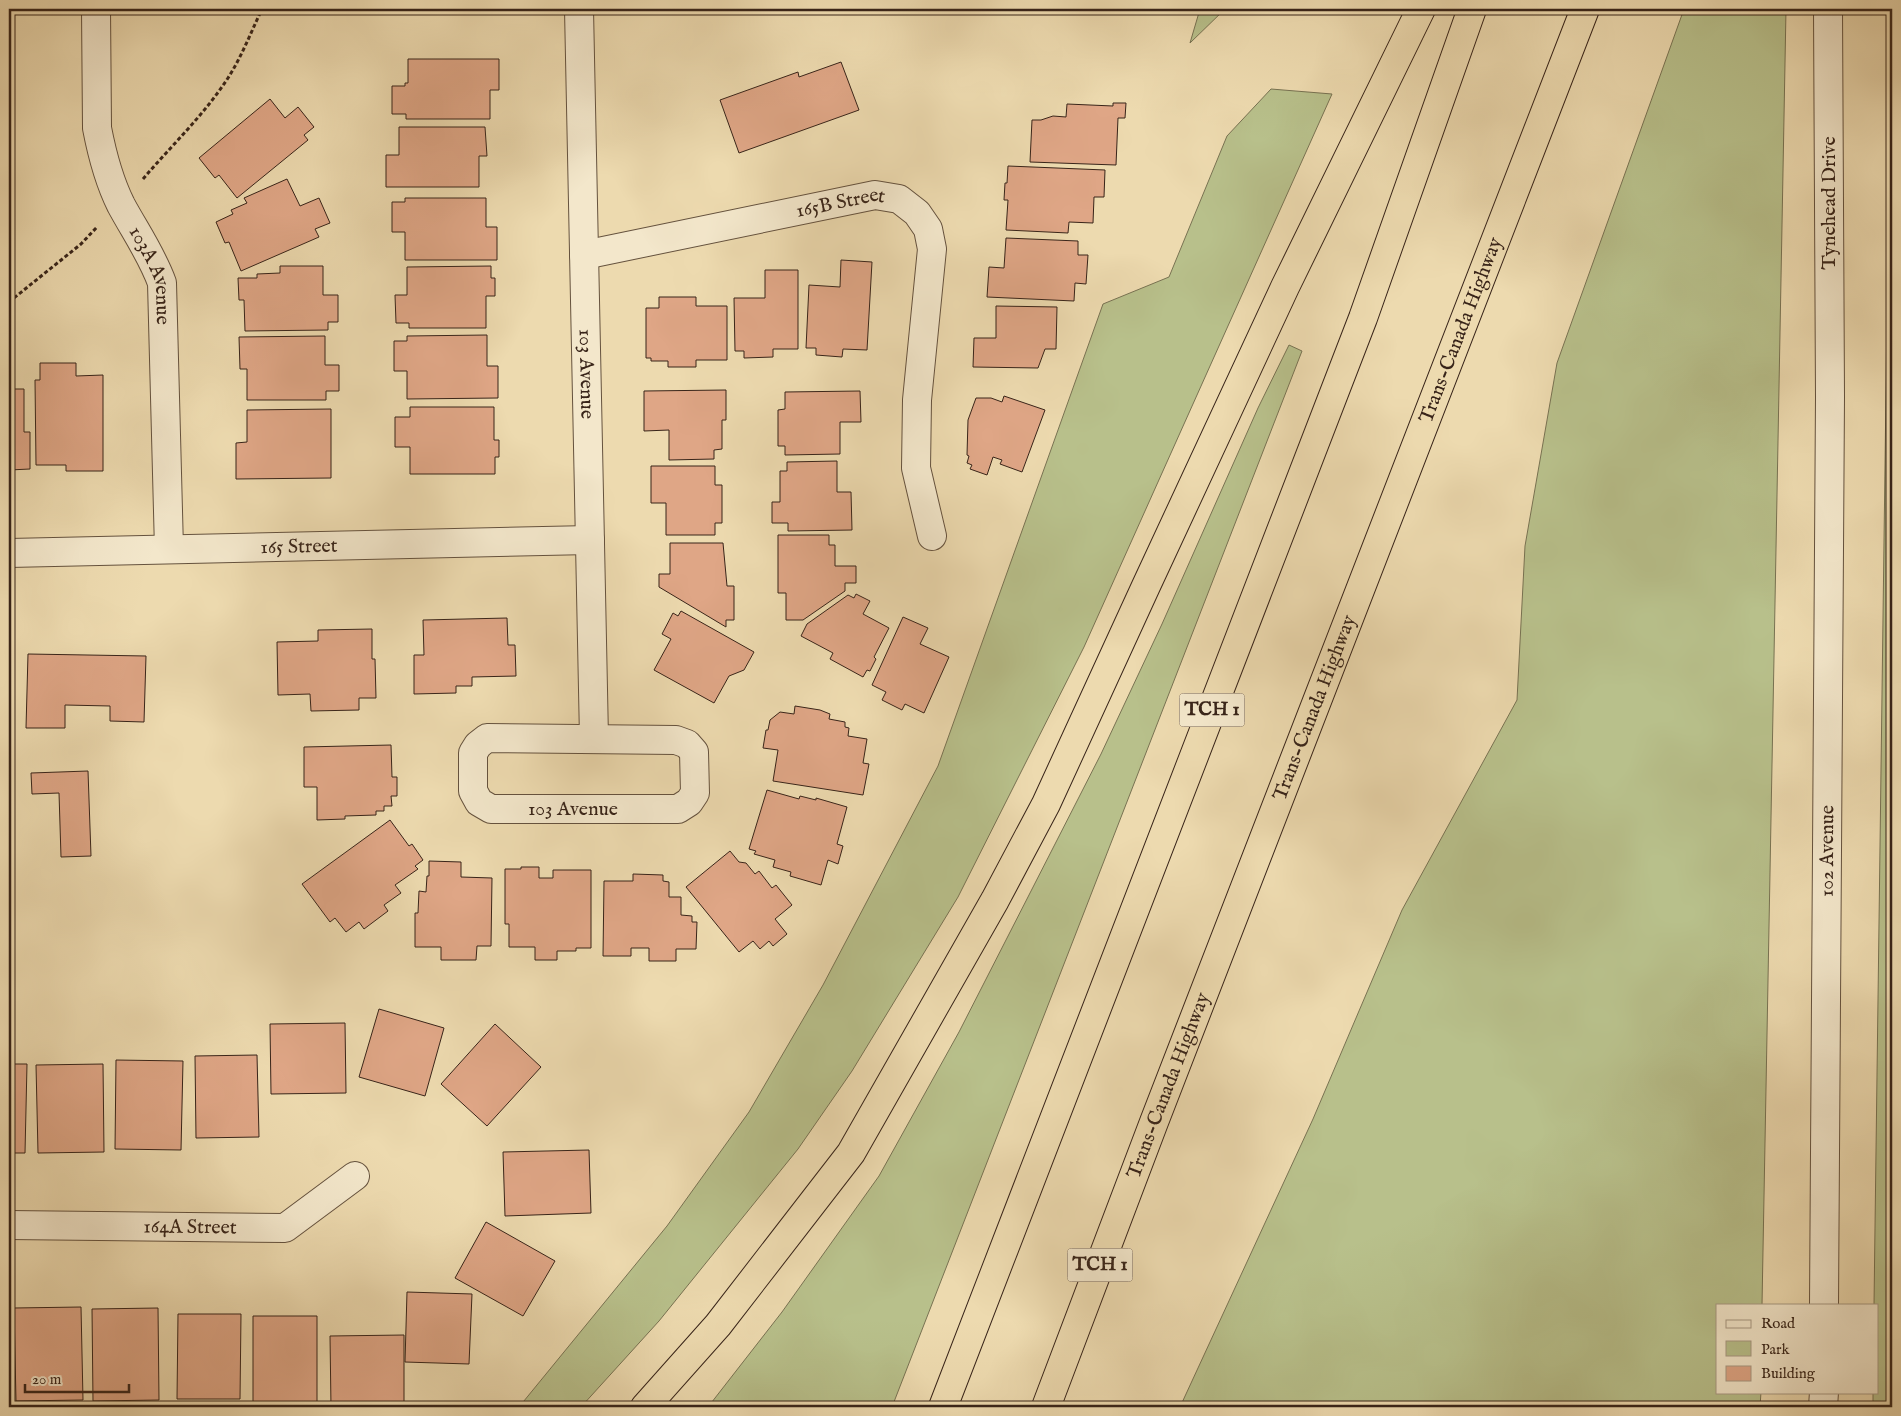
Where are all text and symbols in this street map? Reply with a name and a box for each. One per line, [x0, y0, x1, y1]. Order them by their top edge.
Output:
street label: Tynehead Drive [1817, 136, 1842, 270]
street label: 165B Street [794, 182, 887, 223]
street label: 103A Avenue [123, 221, 176, 325]
street label: Trans-Canada Highway [1413, 233, 1508, 427]
street label: 103 Avenue [573, 329, 600, 419]
street label: 165 Street [260, 533, 338, 560]
street label: Trans-Canada Highway [1267, 611, 1362, 804]
road number: TCH 1 [1180, 694, 1244, 726]
street label: 103 Avenue [528, 797, 618, 822]
street label: 102 Avenue [1814, 805, 1840, 897]
street label: Trans-Canada Highway [1121, 989, 1215, 1182]
street label: 164A Street [143, 1214, 237, 1240]
road number: TCH 1 [1068, 1248, 1132, 1282]
legend [1716, 1304, 1878, 1394]
text: Road [1761, 1314, 1796, 1333]
text: Park [1761, 1340, 1791, 1359]
scale bar [25, 1361, 129, 1393]
text: Building [1761, 1364, 1816, 1383]
text: 20 m [32, 1370, 62, 1389]

